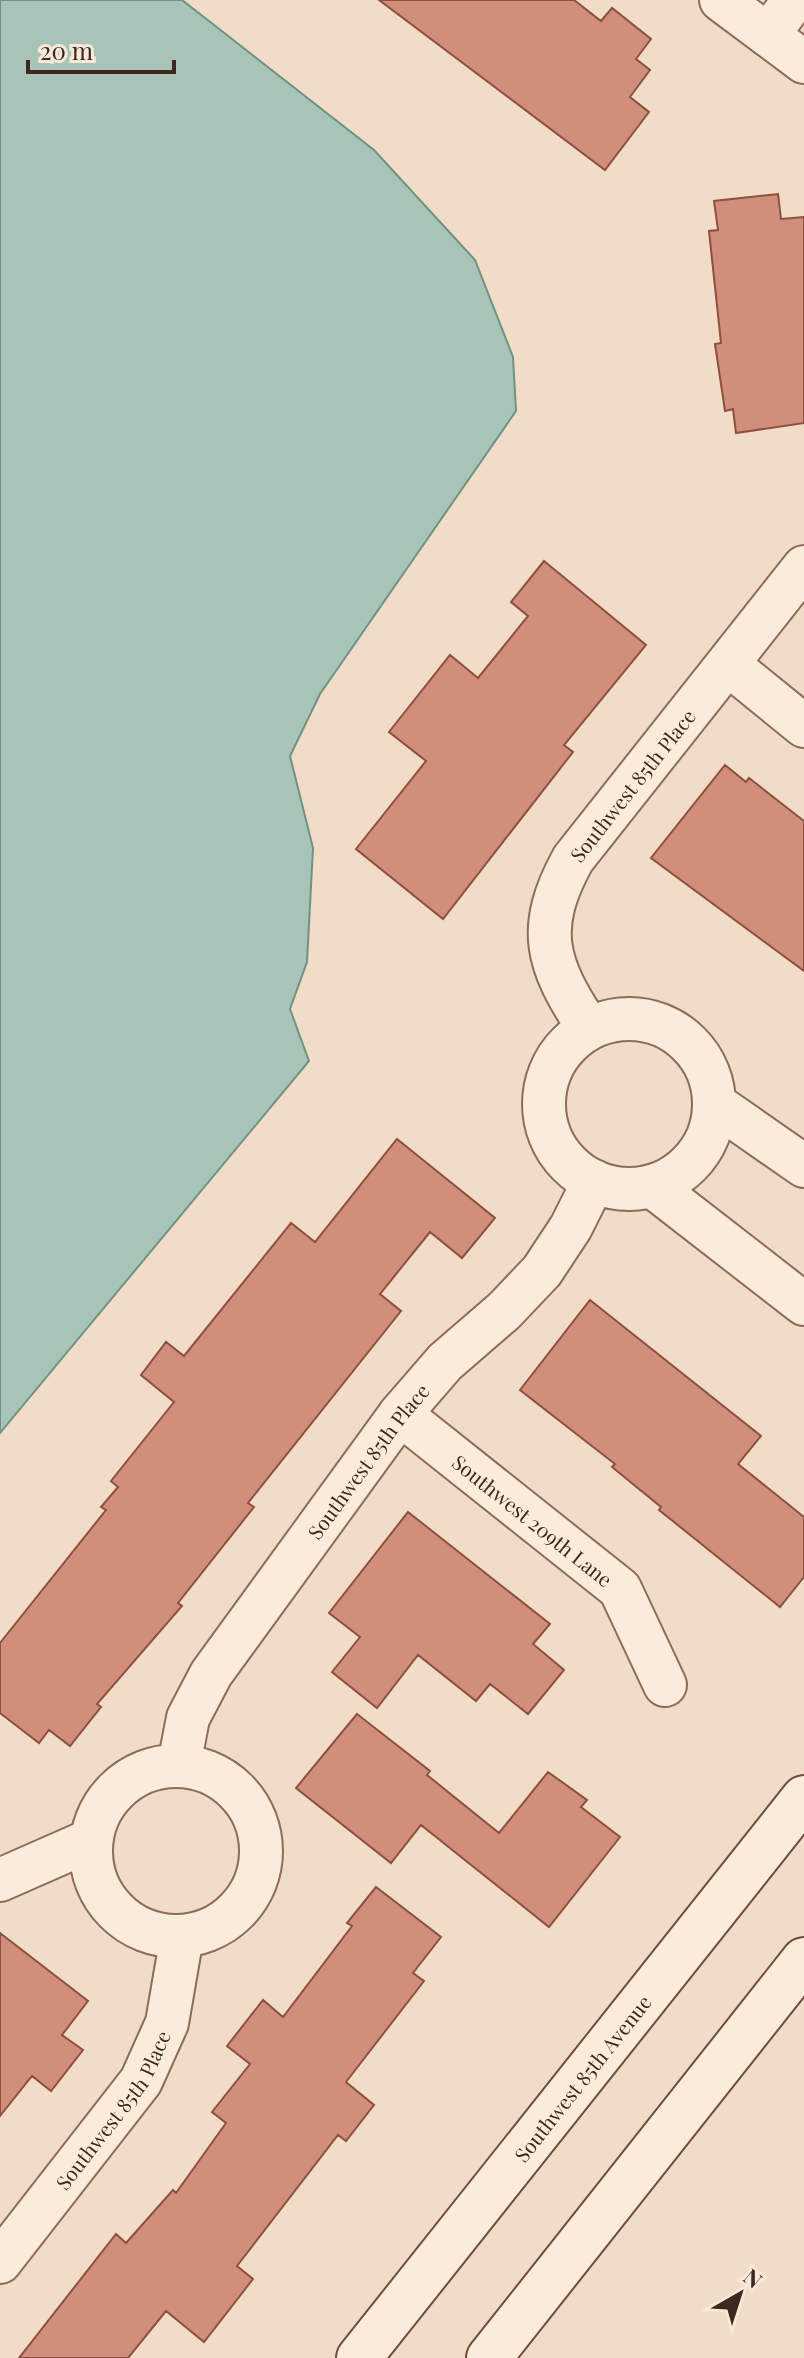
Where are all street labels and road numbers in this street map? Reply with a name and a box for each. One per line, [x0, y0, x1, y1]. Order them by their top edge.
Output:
street label: Southwest 85th Place [563, 703, 701, 867]
street label: Southwest 85th Place [300, 1377, 434, 1544]
street label: Southwest 209th Lane [447, 1448, 619, 1592]
street label: Southwest 85th Avenue [507, 1989, 656, 2167]
street label: Southwest 85th Place [48, 2026, 176, 2194]

